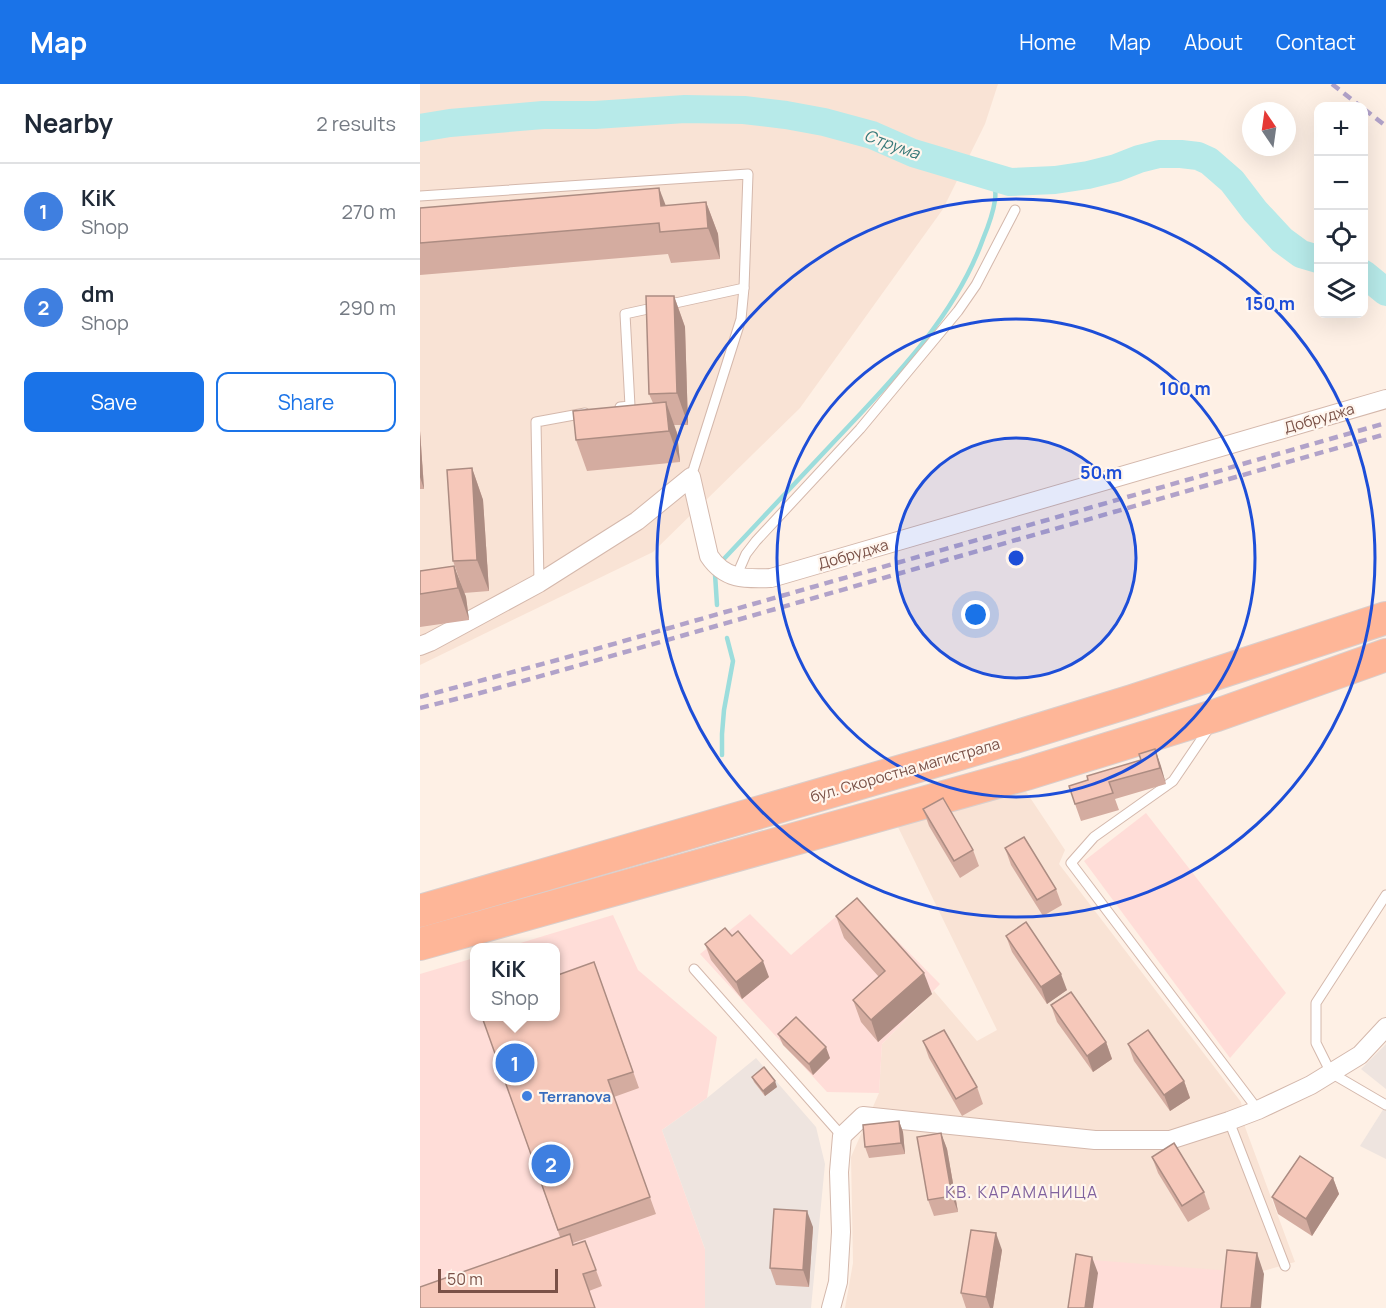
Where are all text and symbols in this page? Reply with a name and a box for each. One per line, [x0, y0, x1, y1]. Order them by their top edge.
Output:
text: Map [30, 23, 87, 61]
text: Home [1019, 28, 1076, 56]
text: Map [1109, 28, 1151, 56]
text: About [1184, 28, 1243, 56]
text: Contact [1276, 28, 1356, 56]
north arrow [1242, 102, 1296, 156]
map controls [1314, 102, 1368, 318]
button: + [1314, 102, 1368, 156]
text: Nearby [24, 105, 113, 141]
text: 2 results [316, 110, 396, 137]
water label: Струма [861, 124, 924, 164]
button: − [1314, 156, 1368, 210]
text: KiK [81, 183, 116, 213]
text: 1 [39, 198, 48, 225]
text: 270 m [341, 198, 396, 225]
button: locate [1314, 210, 1368, 264]
text: Shop [81, 213, 129, 240]
button: layers [1314, 264, 1368, 318]
text: dm [81, 279, 114, 309]
text: 150 m [1245, 291, 1295, 315]
text: 2 [38, 294, 49, 321]
text: 290 m [339, 294, 396, 321]
text: Shop [81, 309, 129, 336]
button: Save [24, 372, 204, 432]
button: Share [216, 372, 396, 432]
text: 100 m [1159, 376, 1211, 400]
street label: Добруджа [1281, 398, 1357, 438]
text: 50 m [1080, 460, 1122, 484]
street label: Добруджа [815, 534, 891, 574]
centre of rings [1006, 548, 1026, 568]
your location [961, 600, 990, 629]
street label: бул. Скоростна магистрала [808, 733, 1002, 807]
popup [470, 943, 560, 1021]
text: KiK [491, 954, 526, 984]
text: Shop [491, 984, 539, 1011]
pin: 1 [496, 1040, 535, 1086]
place label: Terranova [539, 1086, 611, 1107]
marker: Terranova [520, 1089, 534, 1103]
pin: 2 [532, 1142, 570, 1186]
district label: КВ. КАРАМАНИЦА [945, 1181, 1099, 1203]
scale bar [438, 1266, 558, 1294]
text: 50 m [447, 1268, 483, 1290]

